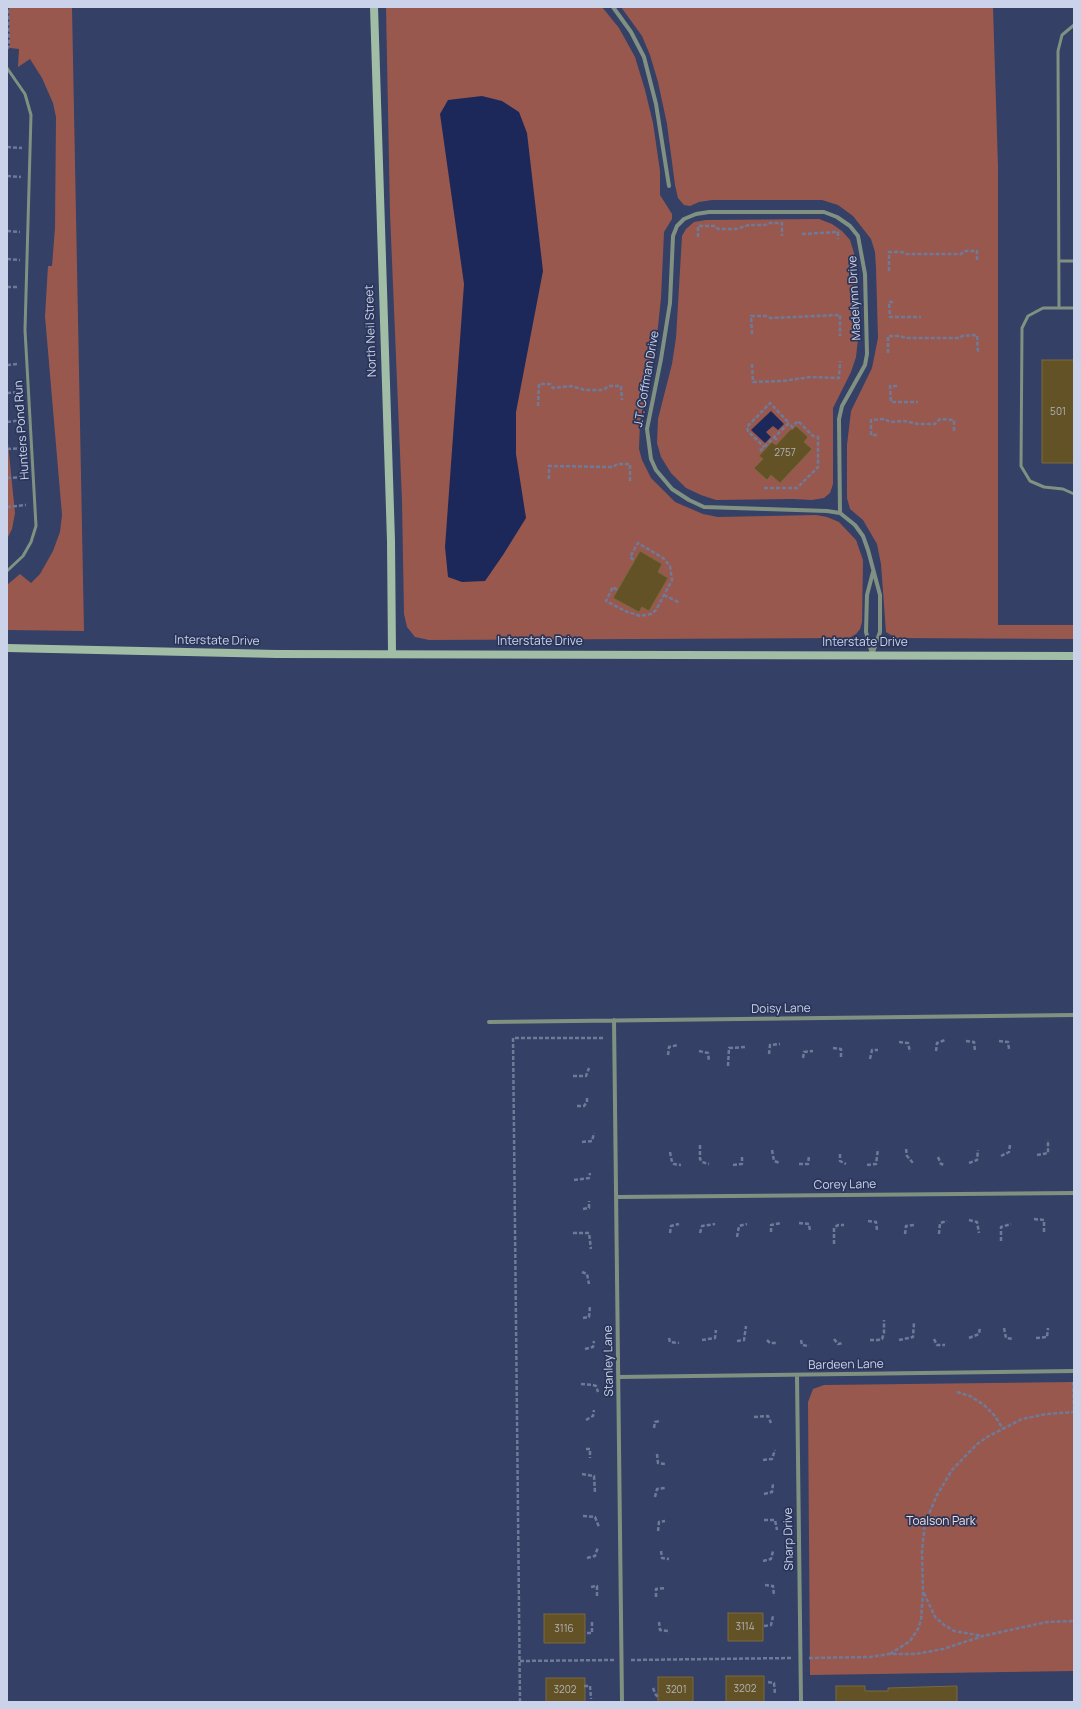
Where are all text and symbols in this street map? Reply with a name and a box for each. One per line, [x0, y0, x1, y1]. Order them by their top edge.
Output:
street label: Madelynn Drive [846, 255, 864, 341]
street label: North Neil Street [362, 285, 380, 377]
street label: J.T. Coffman Drive [631, 330, 663, 428]
street label: Hunters Pond Run [11, 380, 33, 480]
house number: 501 [1050, 406, 1066, 418]
house number: 2757 [774, 447, 796, 459]
street label: Interstate Drive [174, 633, 260, 649]
street label: Interstate Drive [497, 635, 583, 649]
street label: Interstate Drive [822, 636, 908, 650]
street label: Doisy Lane [751, 1001, 811, 1017]
street label: Corey Lane [814, 1177, 876, 1193]
street label: Stanley Lane [601, 1325, 617, 1397]
street label: Bardeen Lane [808, 1357, 884, 1373]
street label: Sharp Drive [781, 1507, 797, 1571]
park label: Toalson Park [906, 1515, 976, 1529]
house number: 3114 [735, 1621, 755, 1633]
house number: 3116 [554, 1623, 574, 1635]
house number: 3202 [733, 1683, 757, 1695]
house number: 3202 [553, 1684, 577, 1696]
house number: 3201 [665, 1684, 687, 1696]

